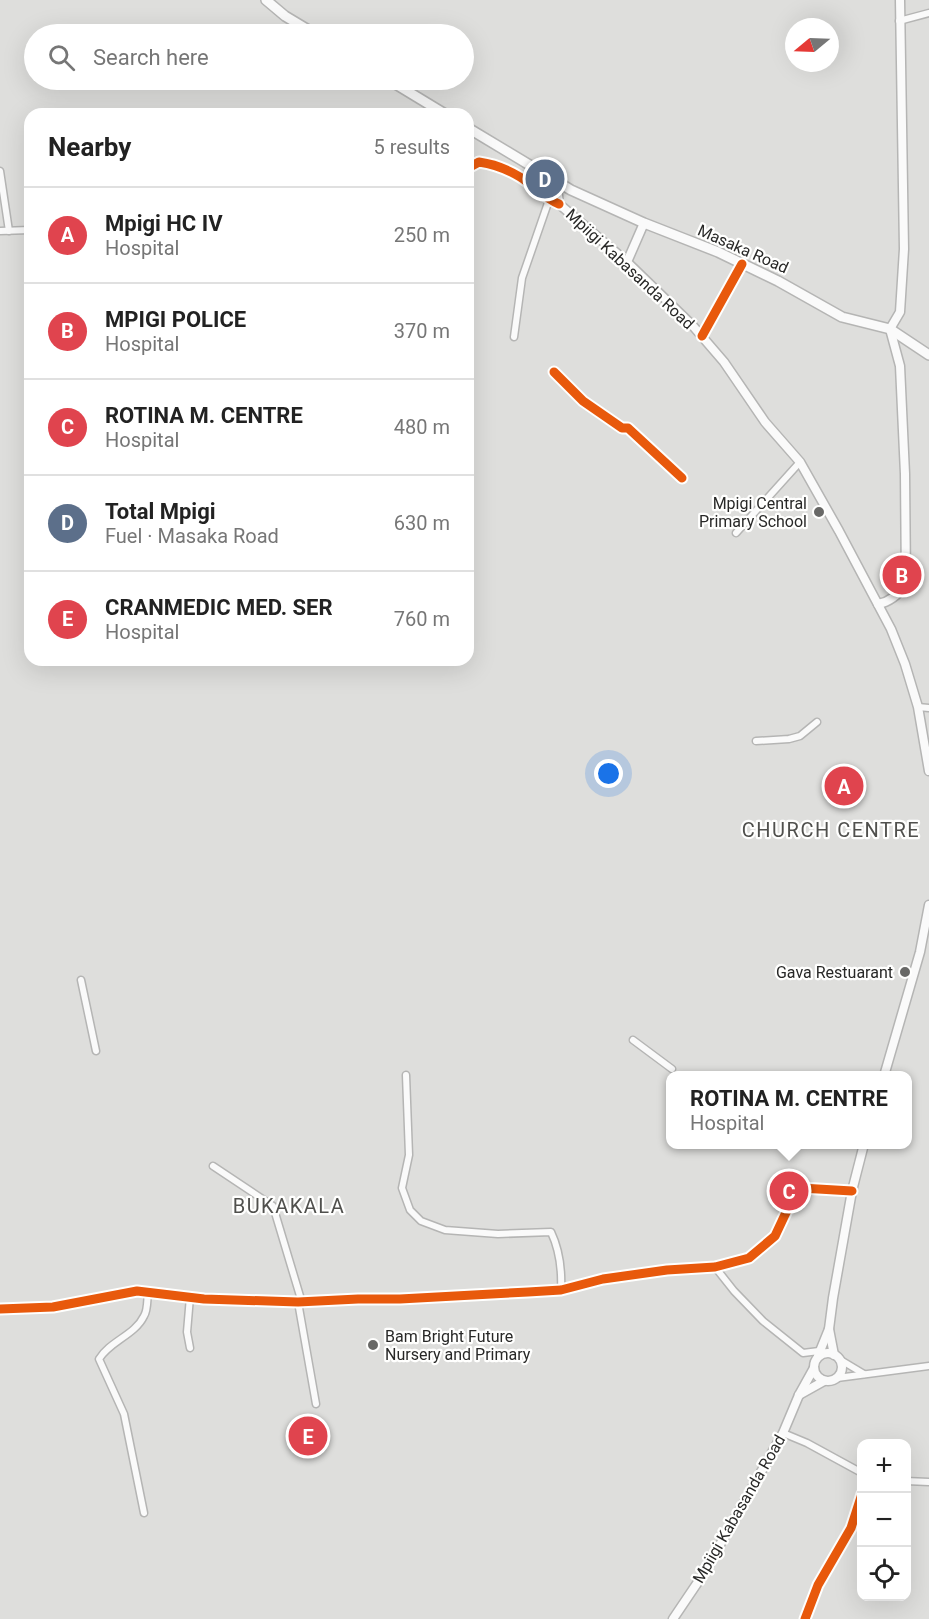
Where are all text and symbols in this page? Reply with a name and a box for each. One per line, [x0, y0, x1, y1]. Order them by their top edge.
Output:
north arrow [785, 18, 839, 72]
search box [24, 24, 474, 90]
icon: search [45, 41, 78, 74]
text: Search here [93, 45, 209, 70]
text: Nearby [48, 132, 131, 162]
text: 5 results [374, 135, 450, 159]
pin: D [526, 156, 564, 201]
street label: Mpiigi Kabasanda Road [562, 205, 698, 333]
text: Mpigi HC IV [105, 211, 223, 236]
street label: Masaka Road [695, 221, 791, 277]
text: A [61, 223, 74, 247]
text: 250 m [394, 223, 450, 247]
text: Hospital [105, 236, 179, 260]
text: MPIGI POLICE [105, 307, 246, 332]
text: B [61, 319, 74, 343]
text: 370 m [394, 319, 450, 343]
text: Hospital [105, 332, 179, 356]
text: ROTINA M. CENTRE [105, 403, 303, 428]
text: C [61, 415, 74, 439]
text: 480 m [394, 415, 450, 439]
text: Hospital [105, 428, 179, 452]
place label: Mpigi Central Primary School [699, 494, 807, 531]
text: Total Mpigi [105, 499, 216, 524]
marker: Mpigi Central Primary School [812, 505, 826, 519]
text: D [61, 511, 74, 535]
text: 630 m [394, 511, 450, 535]
text: Fuel · Masaka Road [105, 524, 279, 548]
pin: B [882, 552, 922, 598]
text: CRANMEDIC MED. SER [105, 595, 333, 620]
text: E [62, 607, 73, 631]
text: 760 m [394, 607, 450, 631]
text: Hospital [105, 620, 179, 644]
your location [594, 759, 623, 788]
pin: A [824, 764, 864, 808]
district label: CHURCH CENTRE [742, 818, 920, 842]
place label: Gava Restuarant [776, 963, 893, 982]
marker: Gava Restuarant [898, 965, 912, 979]
popup [666, 1071, 912, 1149]
text: ROTINA M. CENTRE [690, 1086, 888, 1111]
text: Hospital [690, 1111, 764, 1135]
pin: C [770, 1168, 808, 1214]
district label: BUKAKALA [233, 1194, 345, 1218]
place label: Bam Bright Future Nursery and Primary [385, 1327, 531, 1364]
marker: Bam Bright Future Nursery and Primary [366, 1338, 380, 1352]
pin: E [288, 1414, 328, 1458]
street label: Mpiigi Kabasanda Road [689, 1431, 789, 1587]
map controls [857, 1439, 911, 1601]
button: + [857, 1439, 911, 1493]
button: − [857, 1493, 911, 1547]
button: locate [857, 1547, 911, 1601]

